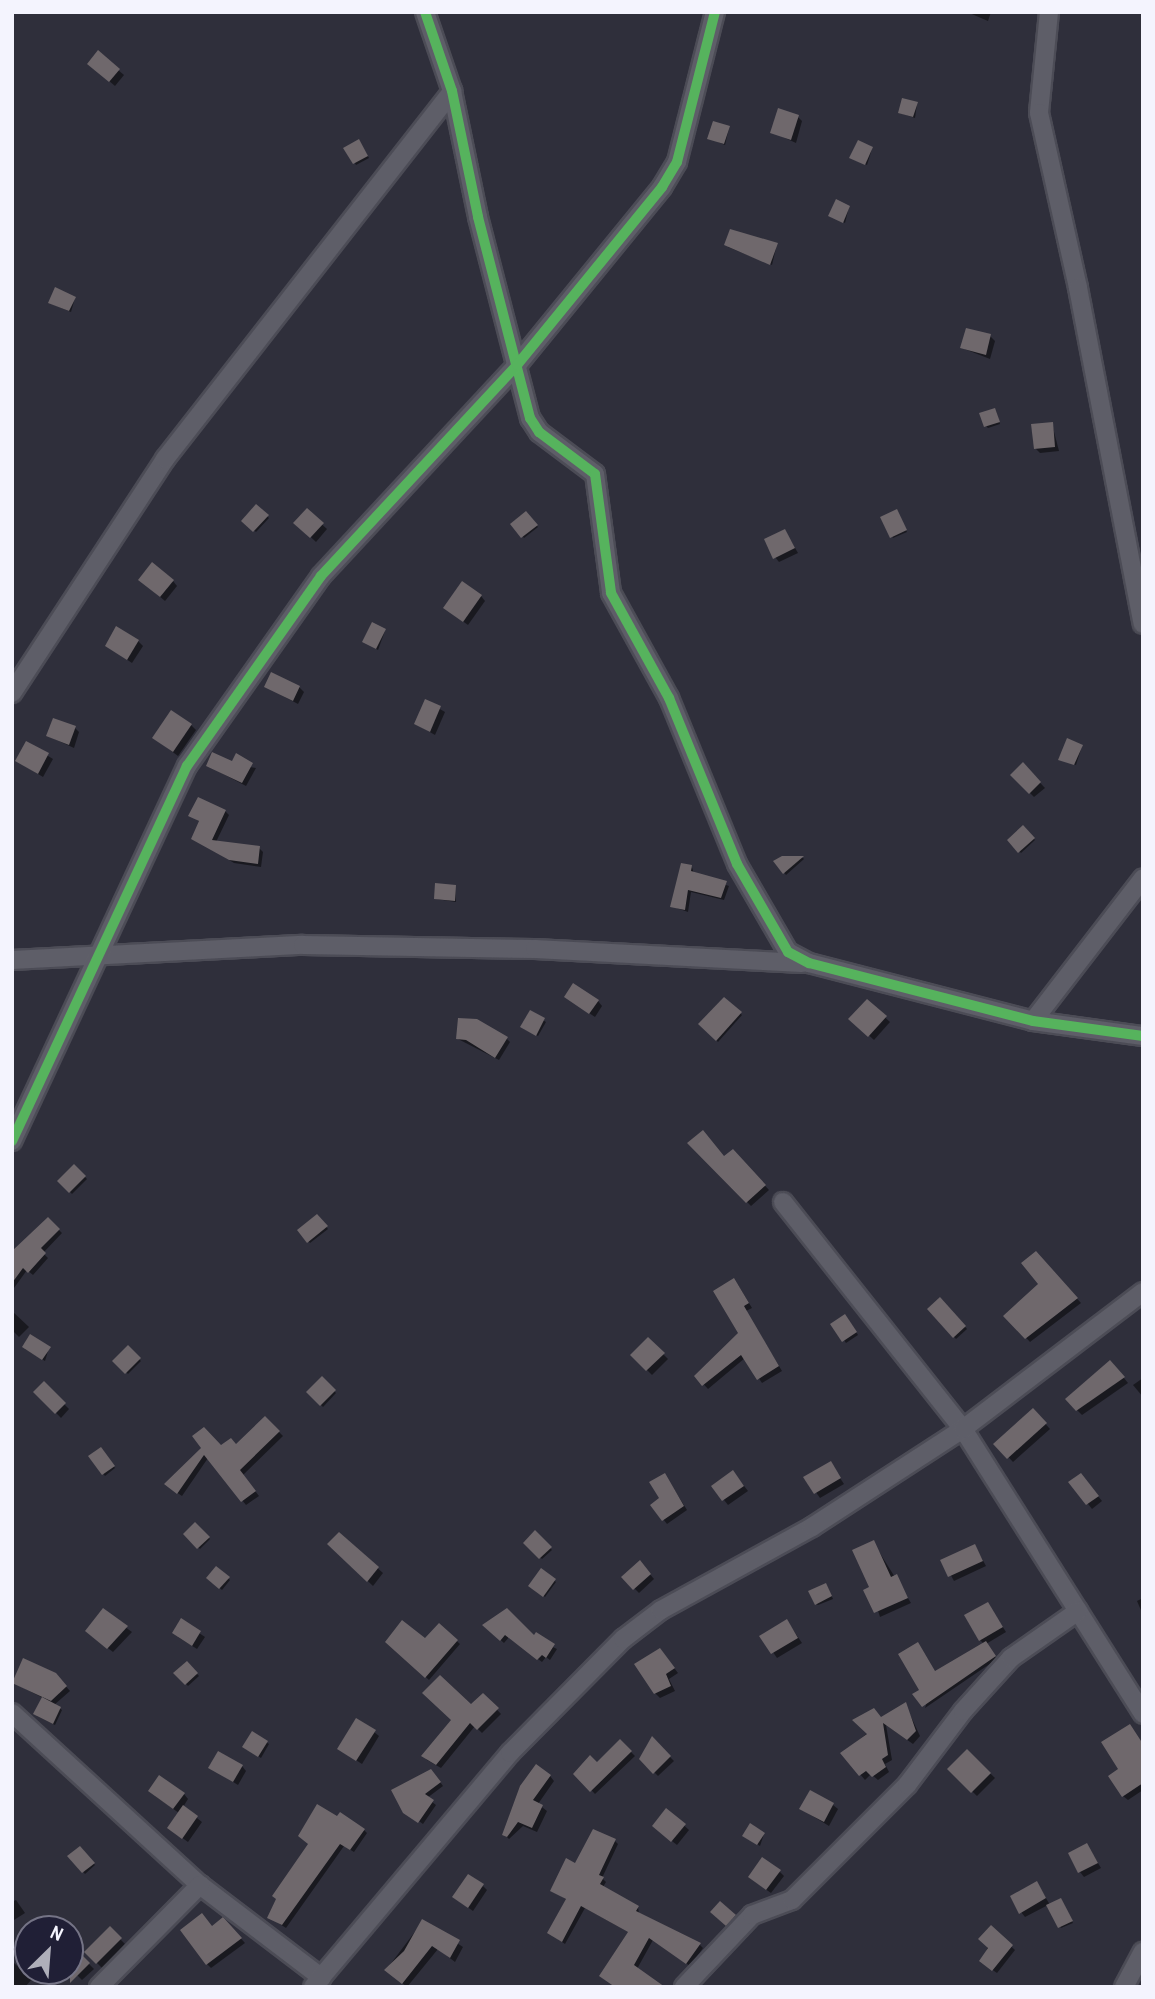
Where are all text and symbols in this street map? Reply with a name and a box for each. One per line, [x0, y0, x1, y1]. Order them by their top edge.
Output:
north arrow [14, 1915, 84, 1985]
text: N [46, 1919, 68, 1947]

